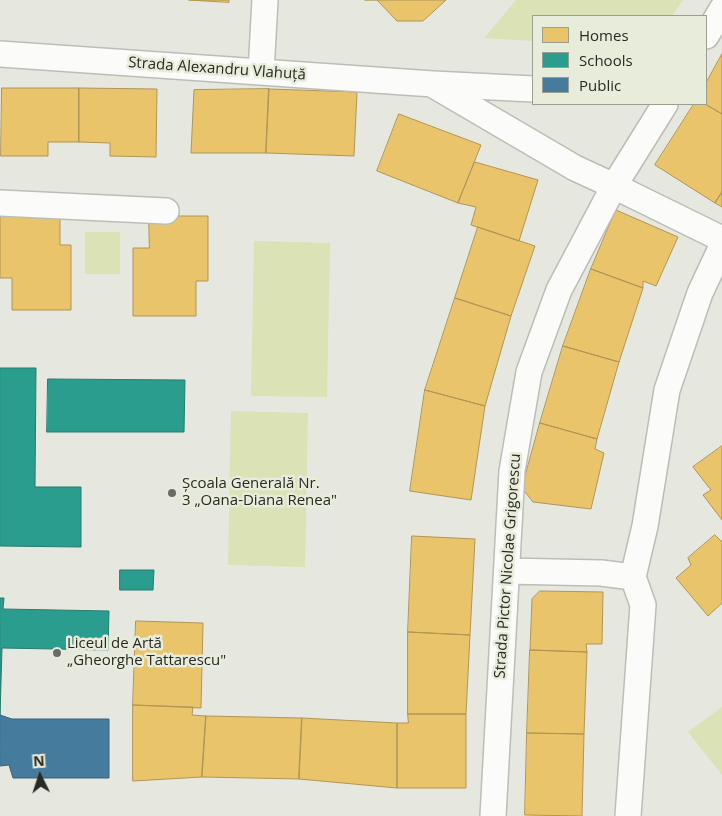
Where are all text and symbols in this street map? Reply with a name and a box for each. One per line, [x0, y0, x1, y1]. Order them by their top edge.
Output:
legend [532, 15, 707, 105]
text: Homes [579, 25, 629, 45]
text: Schools [579, 50, 633, 70]
street label: Strada Alexandru Vlahuță [128, 54, 306, 84]
text: Public [579, 75, 621, 95]
street label: Strada Pictor Nicolae Grigorescu [491, 453, 525, 679]
place label: Școala Generală Nr. 3 „Oana-Diana Renea" [182, 475, 337, 510]
marker: Școala Generală Nr. 3 „Oana-Diana Renea" [166, 487, 178, 499]
place label: Liceul de Artă „Gheorghe Tattarescu" [67, 635, 226, 670]
marker: Liceul de Artă „Gheorghe Tattarescu" [51, 647, 63, 659]
north arrow [15, 751, 65, 801]
text: N [33, 751, 45, 770]

